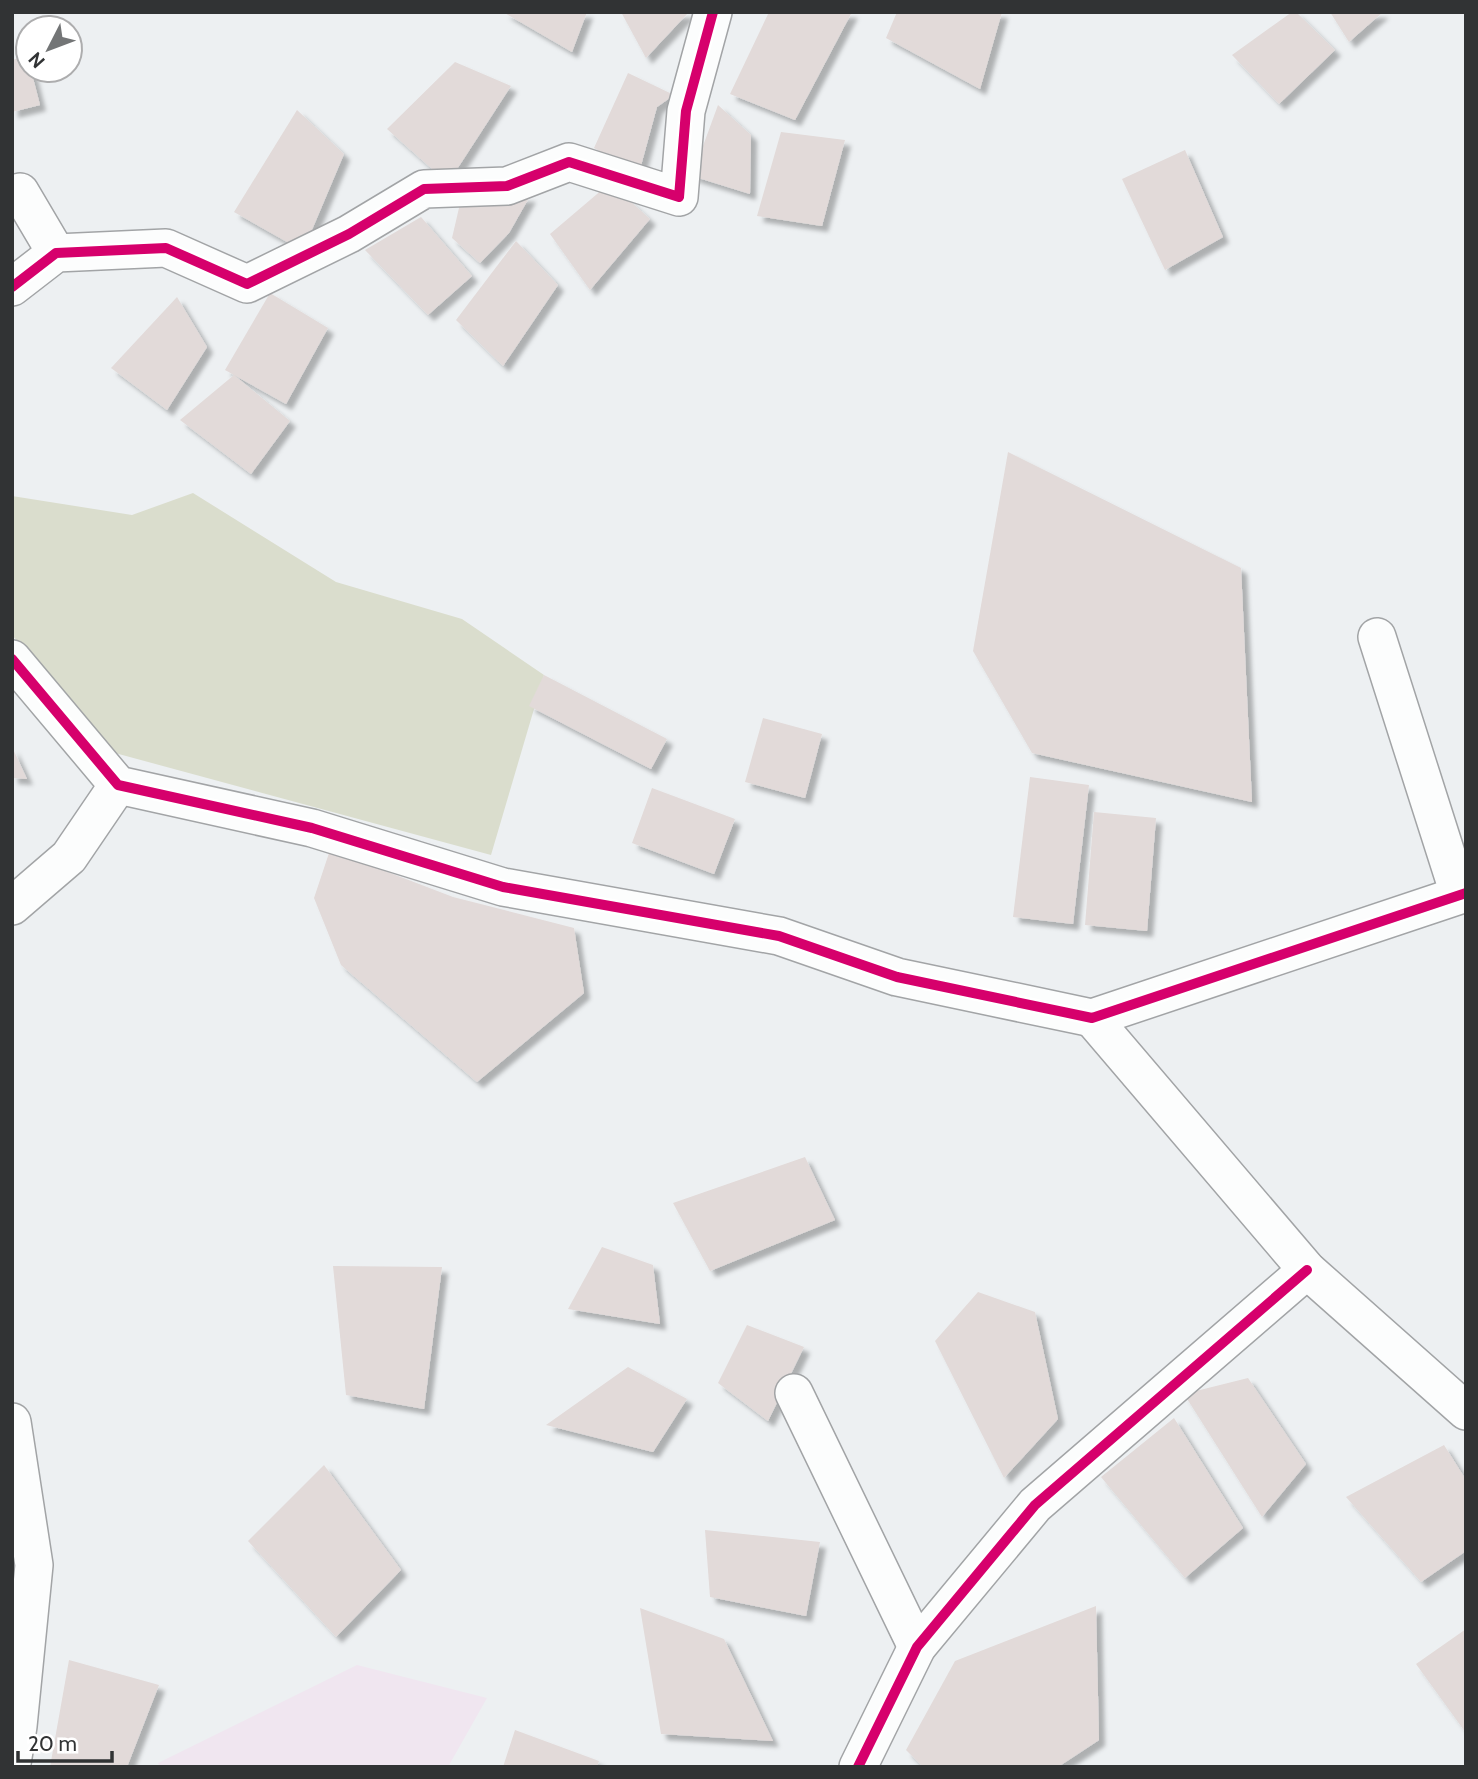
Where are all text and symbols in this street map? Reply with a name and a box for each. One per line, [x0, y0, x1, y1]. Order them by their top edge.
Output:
north arrow [14, 14, 84, 84]
text: N [24, 47, 50, 73]
scale bar [18, 1720, 112, 1764]
text: 20 m [28, 1731, 77, 1756]

